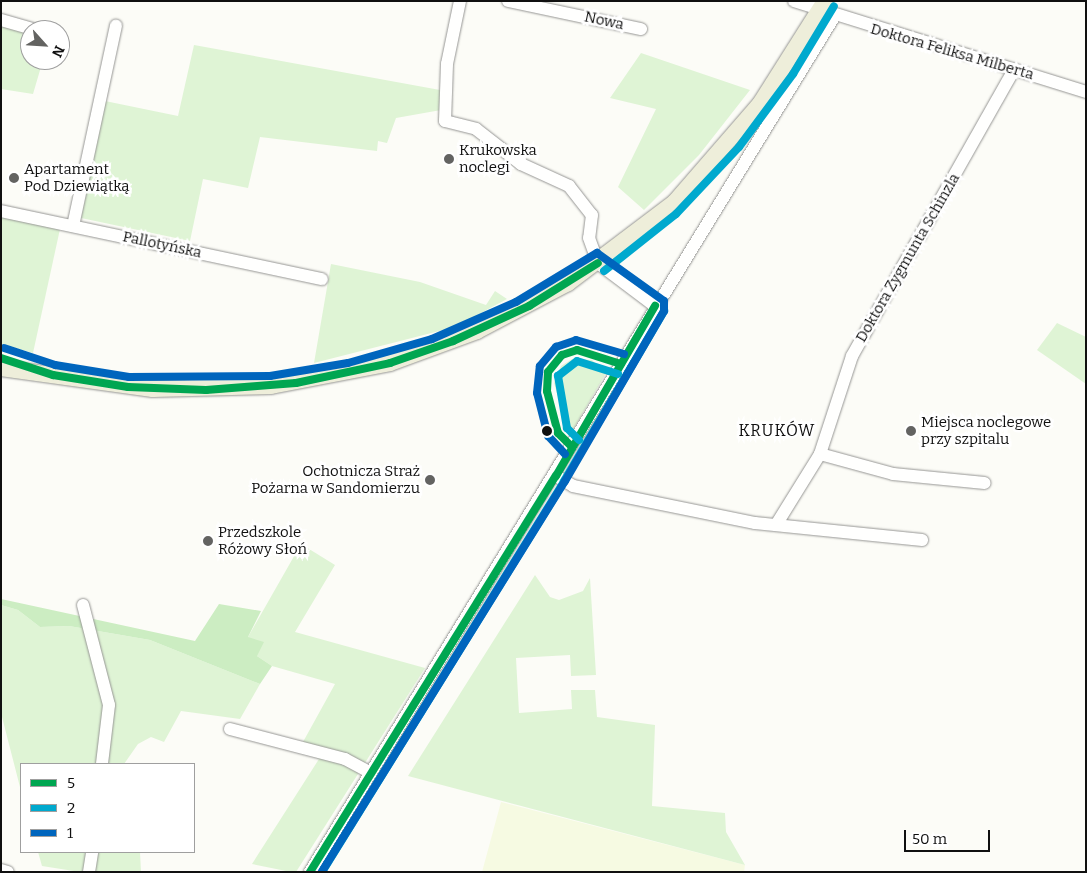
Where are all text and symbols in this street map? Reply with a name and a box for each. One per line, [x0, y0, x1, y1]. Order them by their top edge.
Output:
street label: Nowa [583, 8, 625, 34]
north arrow [20, 20, 70, 70]
street label: Doktora Feliksa Milberta [868, 20, 1036, 84]
text: N [48, 43, 68, 60]
place label: Krukowska noclegi [459, 141, 537, 176]
marker: Krukowska noclegi [443, 153, 455, 165]
place label: Apartament Pod Dziewiątką [24, 160, 130, 195]
street label: Doktora Zygmunta Schinzla [852, 170, 964, 346]
marker: Apartament Pod Dziewiątką [8, 172, 20, 184]
street label: Pallotyńska [121, 228, 203, 262]
place label: Miejsca noclegowe przy szpitalu [921, 413, 1051, 448]
district label: KRUKÓW [738, 421, 816, 441]
marker: Miejsca noclegowe przy szpitalu [905, 425, 917, 437]
unlabelled marker [542, 426, 552, 436]
place label: Ochotnicza Straż Pożarna w Sandomierzu [251, 462, 420, 497]
marker: Ochotnicza Straż Pożarna w Sandomierzu [424, 474, 436, 486]
place label: Przedszkole Różowy Słoń [218, 523, 307, 558]
marker: Przedszkole Różowy Słoń [202, 535, 214, 547]
legend [20, 763, 195, 853]
text: 5 [67, 774, 75, 792]
text: 2 [67, 799, 75, 817]
scale bar [907, 820, 993, 852]
text: 1 [67, 824, 73, 842]
text: 50 m [912, 830, 947, 848]

